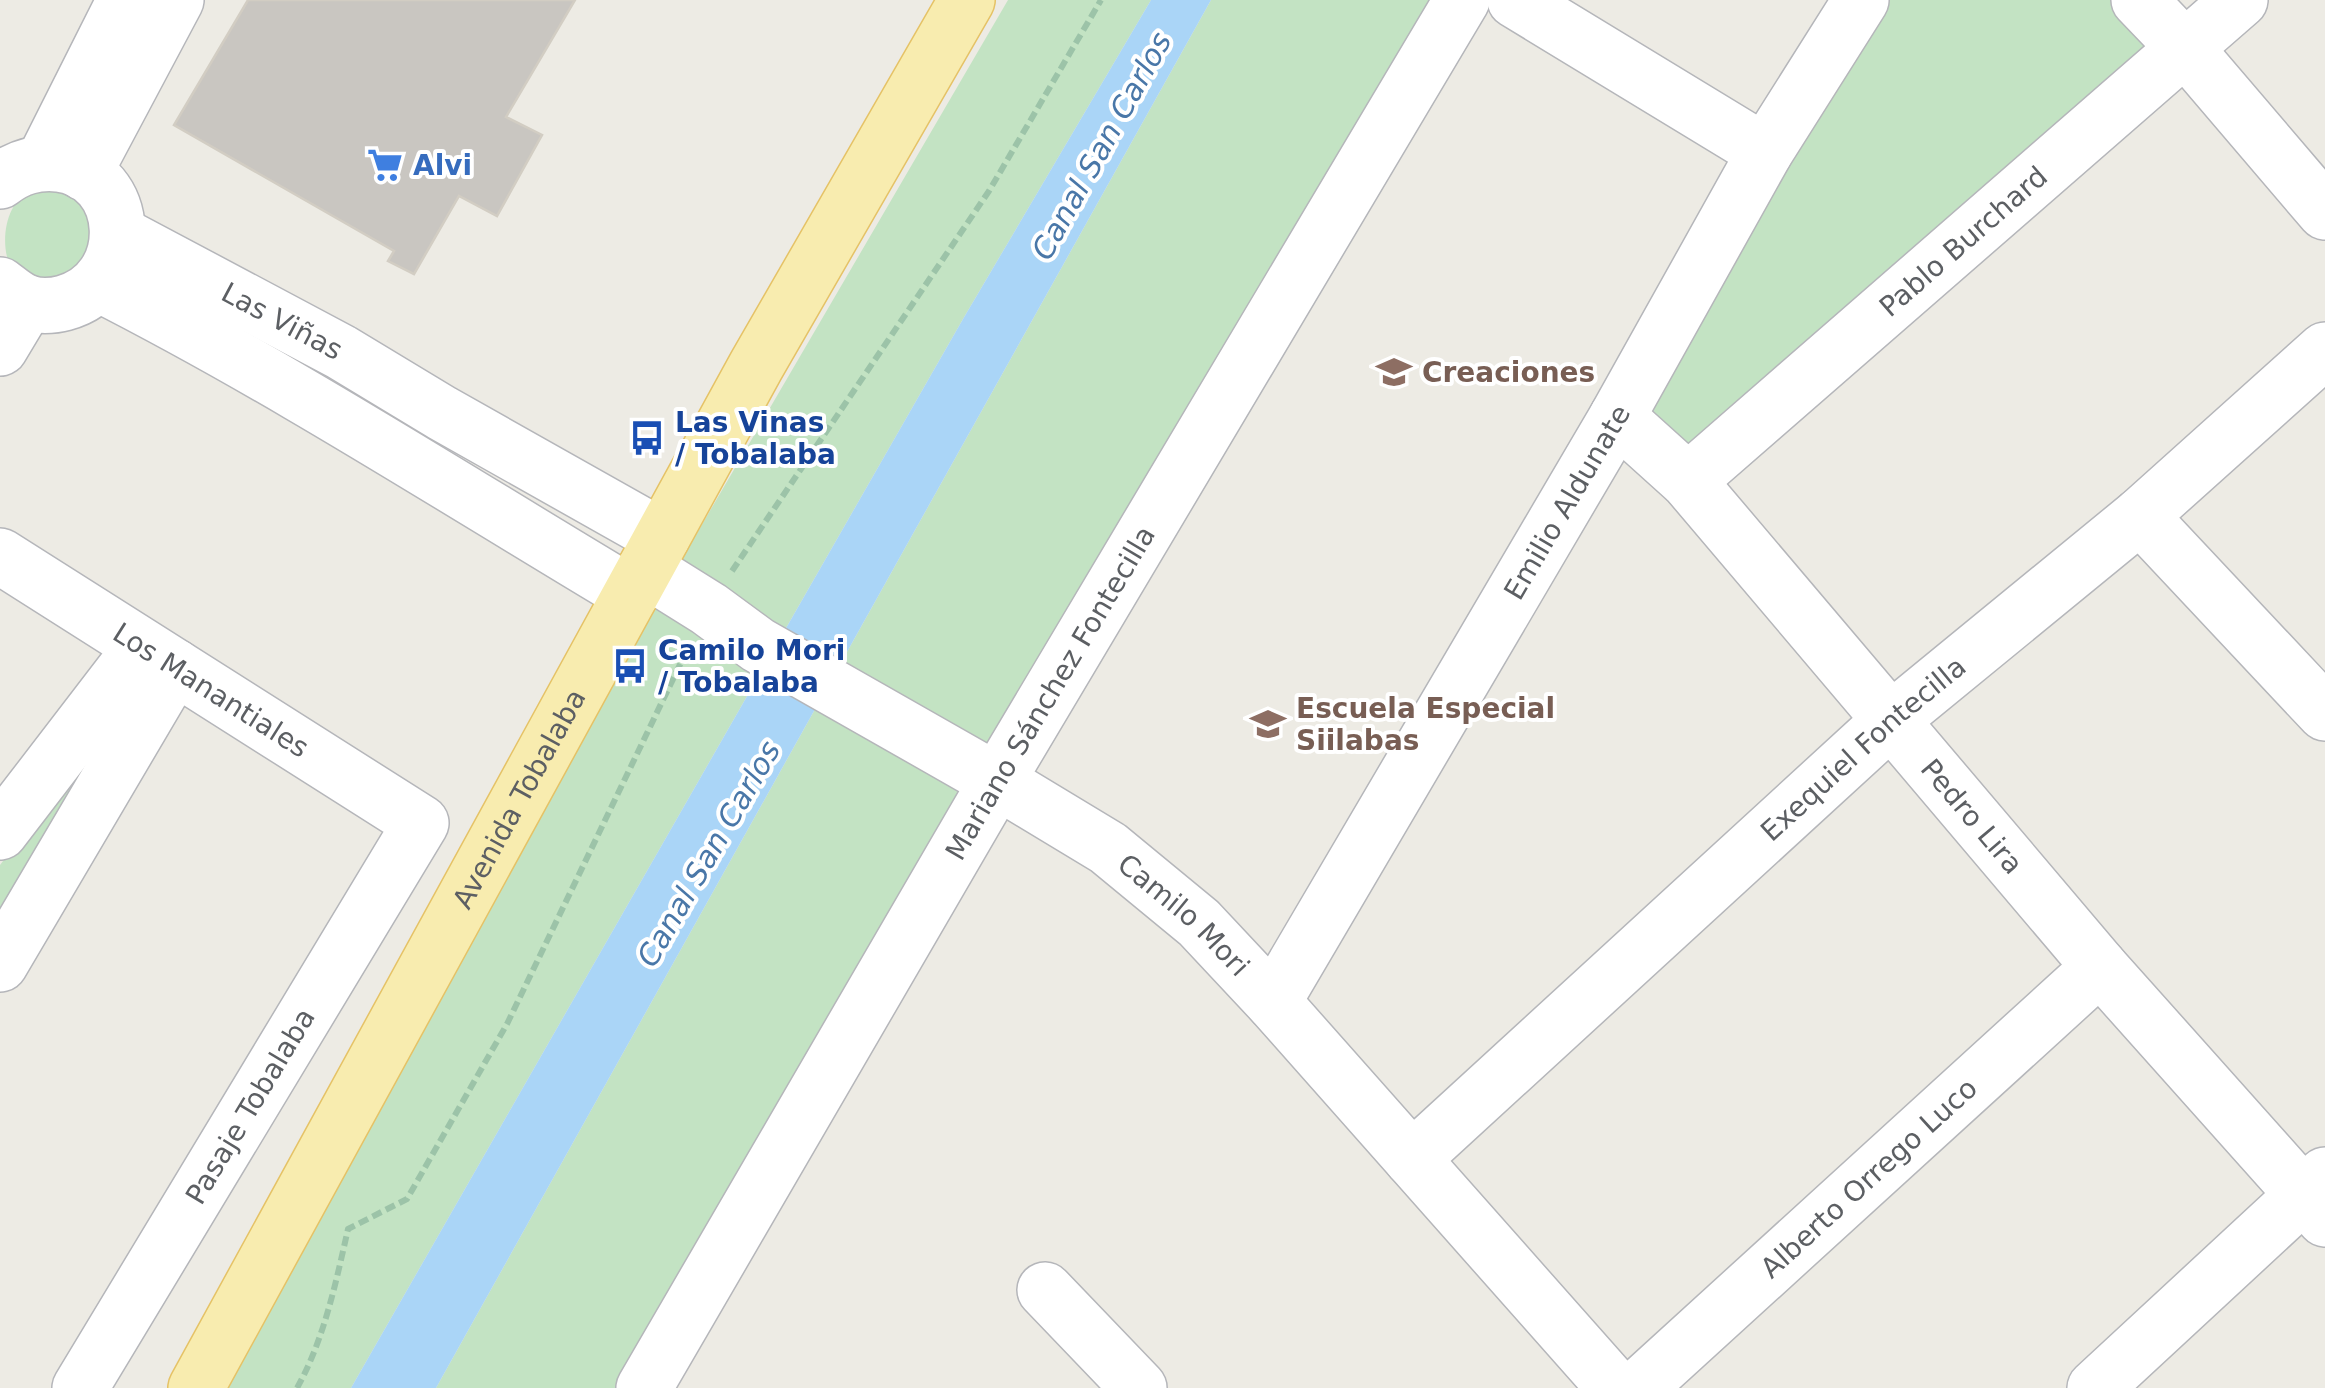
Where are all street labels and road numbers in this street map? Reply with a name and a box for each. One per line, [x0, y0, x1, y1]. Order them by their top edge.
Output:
street label: Pablo Burchard [1873, 160, 2054, 323]
street label: Las Viñas [216, 276, 348, 367]
street label: Emilio Aldunate [1497, 399, 1637, 605]
street label: Mariano Sánchez Fontecilla [939, 520, 1162, 866]
street label: Los Manantiales [107, 616, 315, 765]
street label: Exequiel Fontecilla [1754, 650, 1972, 848]
street label: Avenida Tobalaba [446, 684, 593, 914]
street label: Pedro Lira [1914, 752, 2030, 881]
street label: Camilo Mori [1111, 847, 1256, 983]
street label: Pasaje Tobalaba [179, 1002, 322, 1210]
street label: Alberto Orrego Luco [1754, 1071, 1984, 1285]

